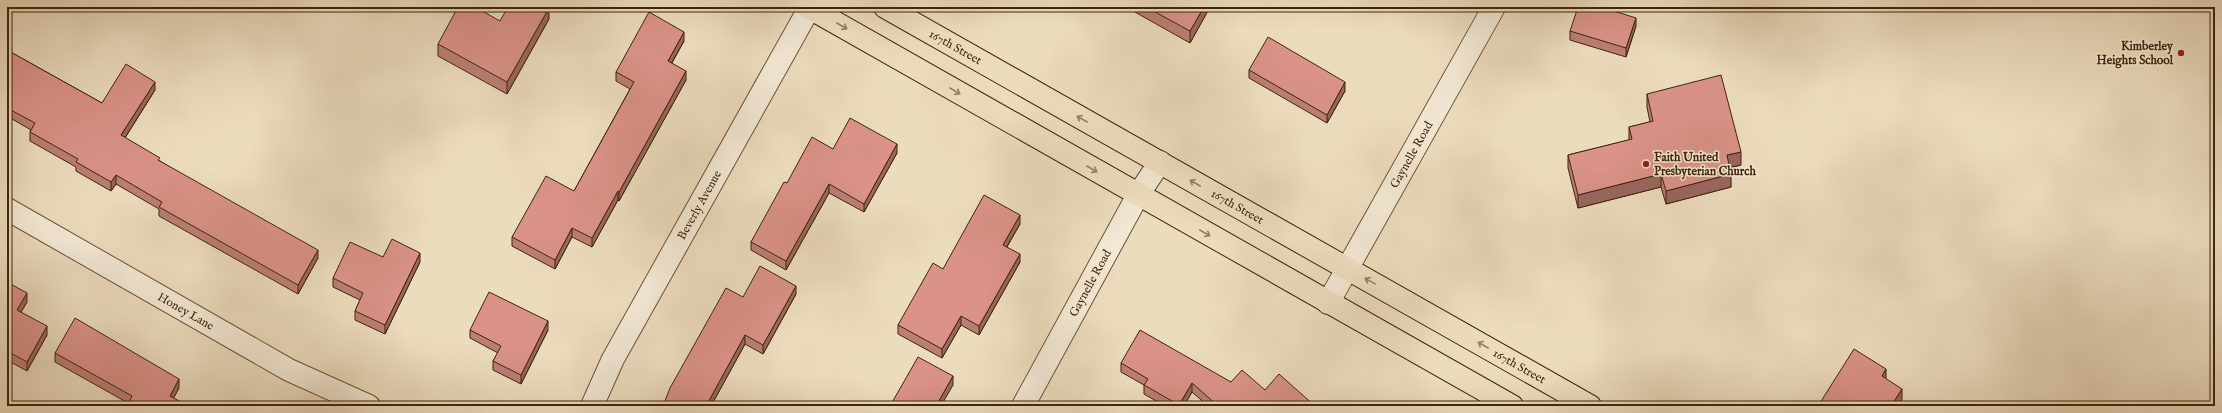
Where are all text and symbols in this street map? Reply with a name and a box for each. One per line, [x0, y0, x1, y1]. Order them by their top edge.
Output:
one-way arrow [836, 23, 848, 31]
street label: 167th Street [926, 26, 984, 68]
place label: Kimberley Heights School [2097, 39, 2174, 69]
marker: Kimberley Heights School [2176, 48, 2186, 58]
one-way arrow [949, 87, 961, 95]
one-way arrow [1077, 114, 1089, 122]
street label: Gaynelle Road [1387, 118, 1437, 191]
place label: Faith United Presbyterian Church [1654, 150, 1756, 180]
marker: Faith United Presbyterian Church [1641, 159, 1651, 169]
one-way arrow [1086, 165, 1098, 173]
street label: Beverly Avenue [674, 167, 725, 242]
one-way arrow [1190, 178, 1202, 186]
street label: 167th Street [1208, 186, 1266, 228]
one-way arrow [1199, 230, 1211, 238]
street label: Gaynelle Road [1066, 247, 1115, 320]
one-way arrow [1364, 277, 1376, 285]
street label: Honey Lane [155, 290, 217, 334]
one-way arrow [1477, 341, 1489, 349]
street label: 167th Street [1490, 346, 1548, 387]

